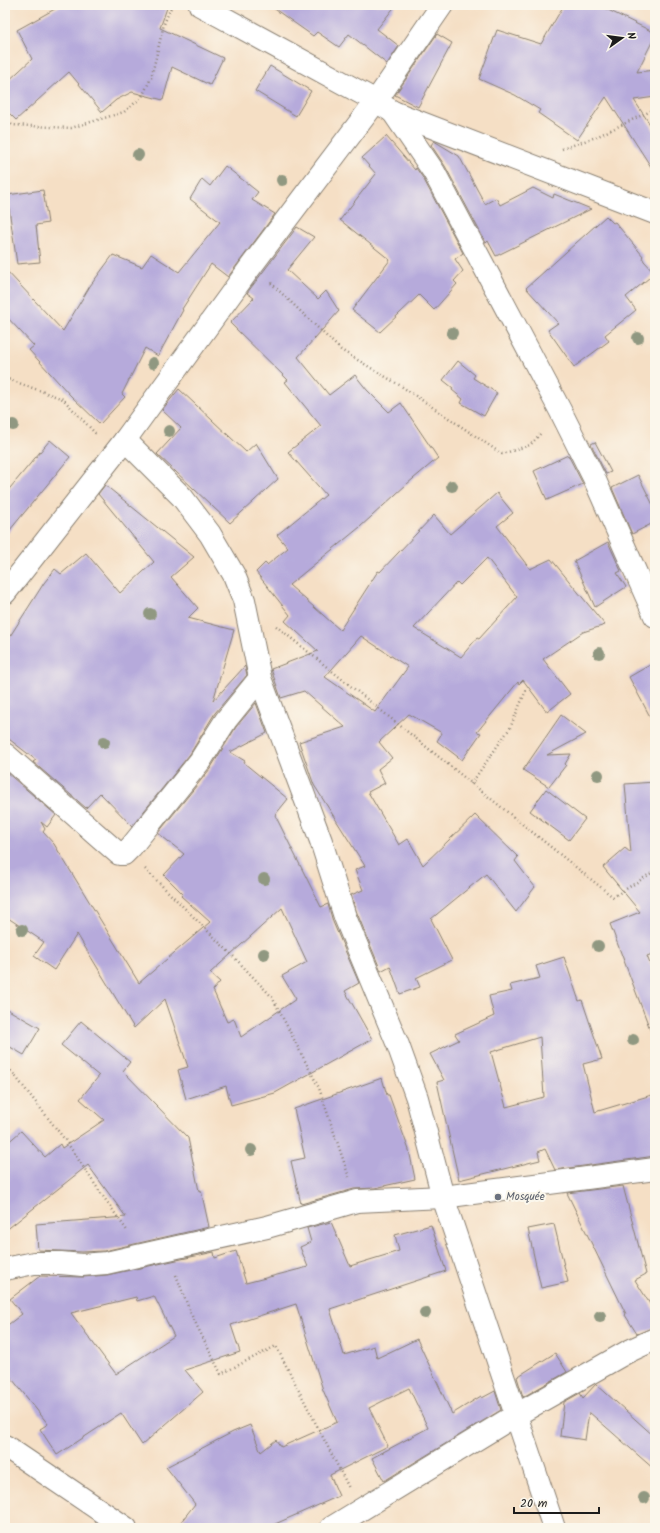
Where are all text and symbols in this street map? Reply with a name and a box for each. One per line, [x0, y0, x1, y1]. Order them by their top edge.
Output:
north arrow [602, 18, 642, 58]
text: N [621, 30, 640, 41]
place label: Mosquée [506, 1188, 545, 1206]
marker: Mosquée [493, 1192, 503, 1202]
scale bar [514, 1489, 599, 1515]
text: 20 m [520, 1494, 548, 1513]

